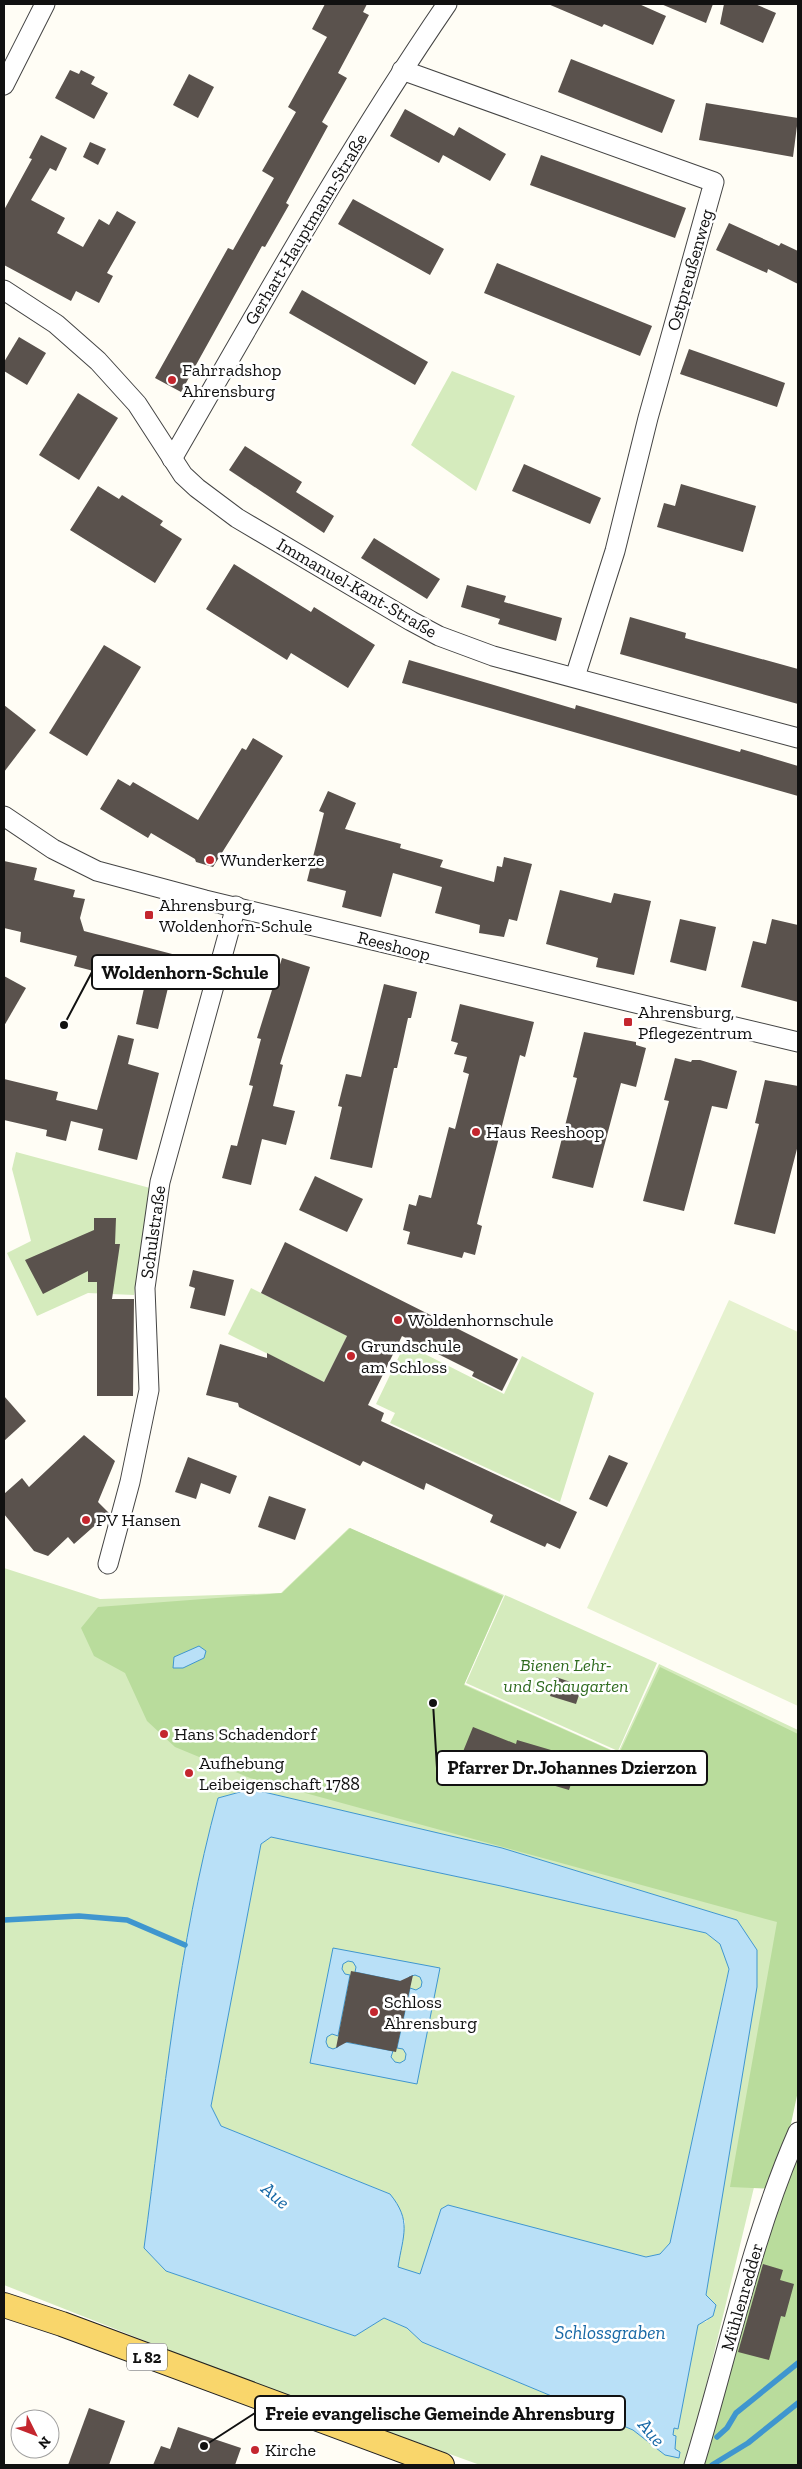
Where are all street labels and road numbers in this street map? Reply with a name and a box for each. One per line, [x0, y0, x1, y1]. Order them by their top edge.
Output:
street label: Gerhart-Hauptmann-Straße [240, 129, 372, 329]
street label: Ostpreußenweg [662, 206, 718, 333]
street label: Immanuel-Kant-Straße [273, 533, 441, 643]
street label: Reeshoop [355, 926, 433, 966]
street label: Schulstraße [136, 1184, 170, 1280]
street label: Mühlenredder [716, 2241, 768, 2353]
road number: L 82 [127, 2344, 167, 2370]

